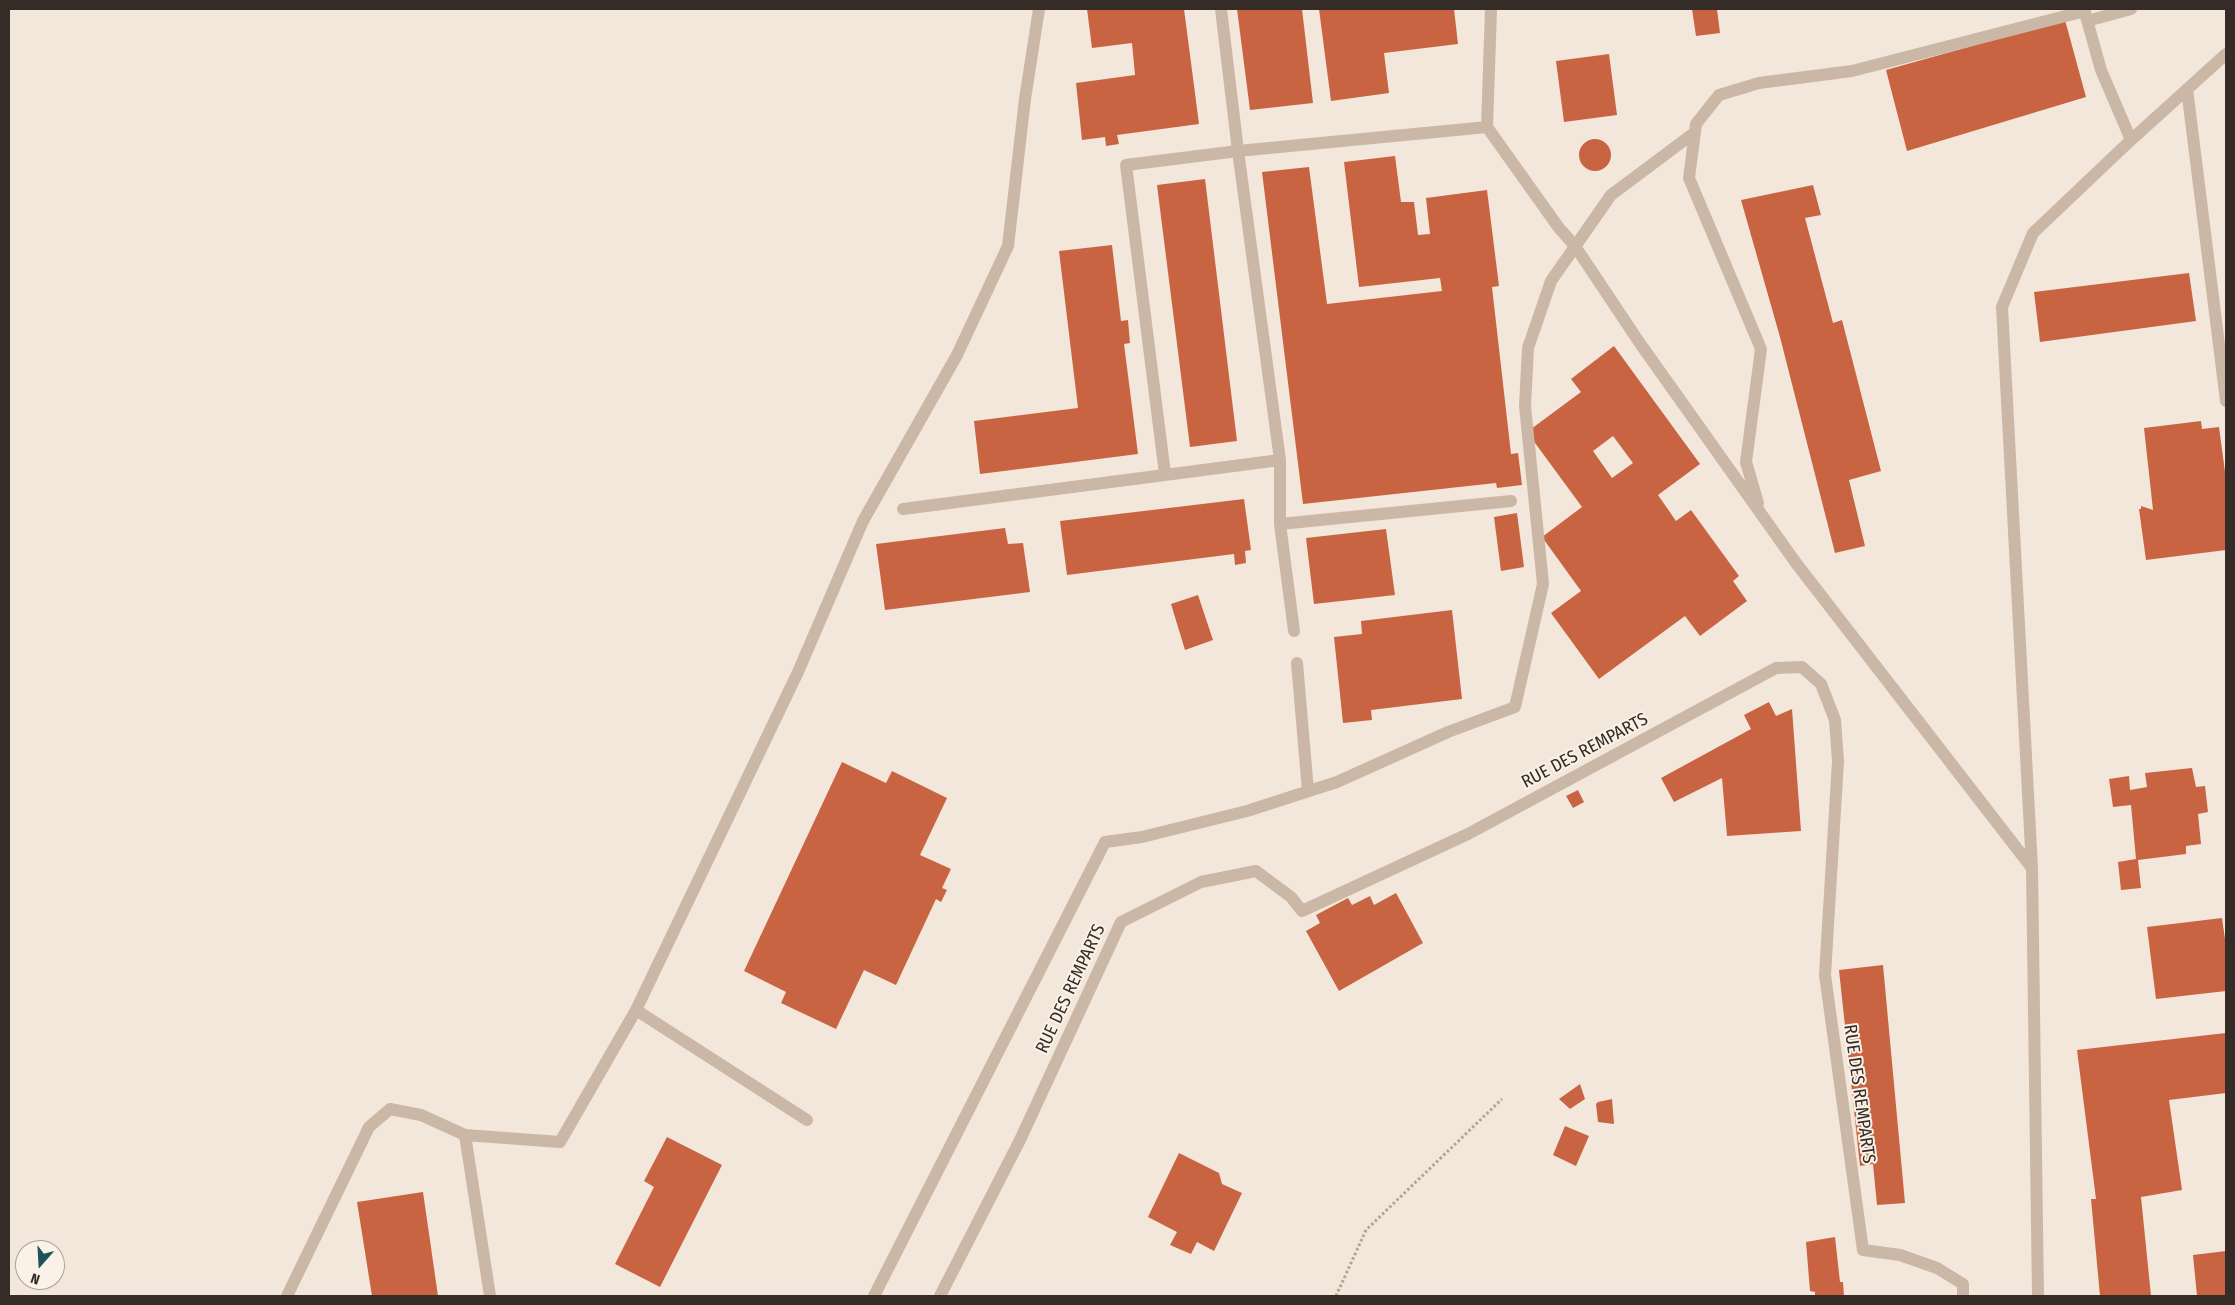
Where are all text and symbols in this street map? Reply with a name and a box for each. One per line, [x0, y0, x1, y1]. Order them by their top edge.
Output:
street label: RUE DES REMPARTS [1518, 709, 1652, 793]
street label: RUE DES REMPARTS [1032, 921, 1110, 1057]
street label: RUE DES REMPARTS [1839, 1023, 1879, 1165]
north arrow [15, 1240, 65, 1290]
text: N [29, 1269, 42, 1288]

